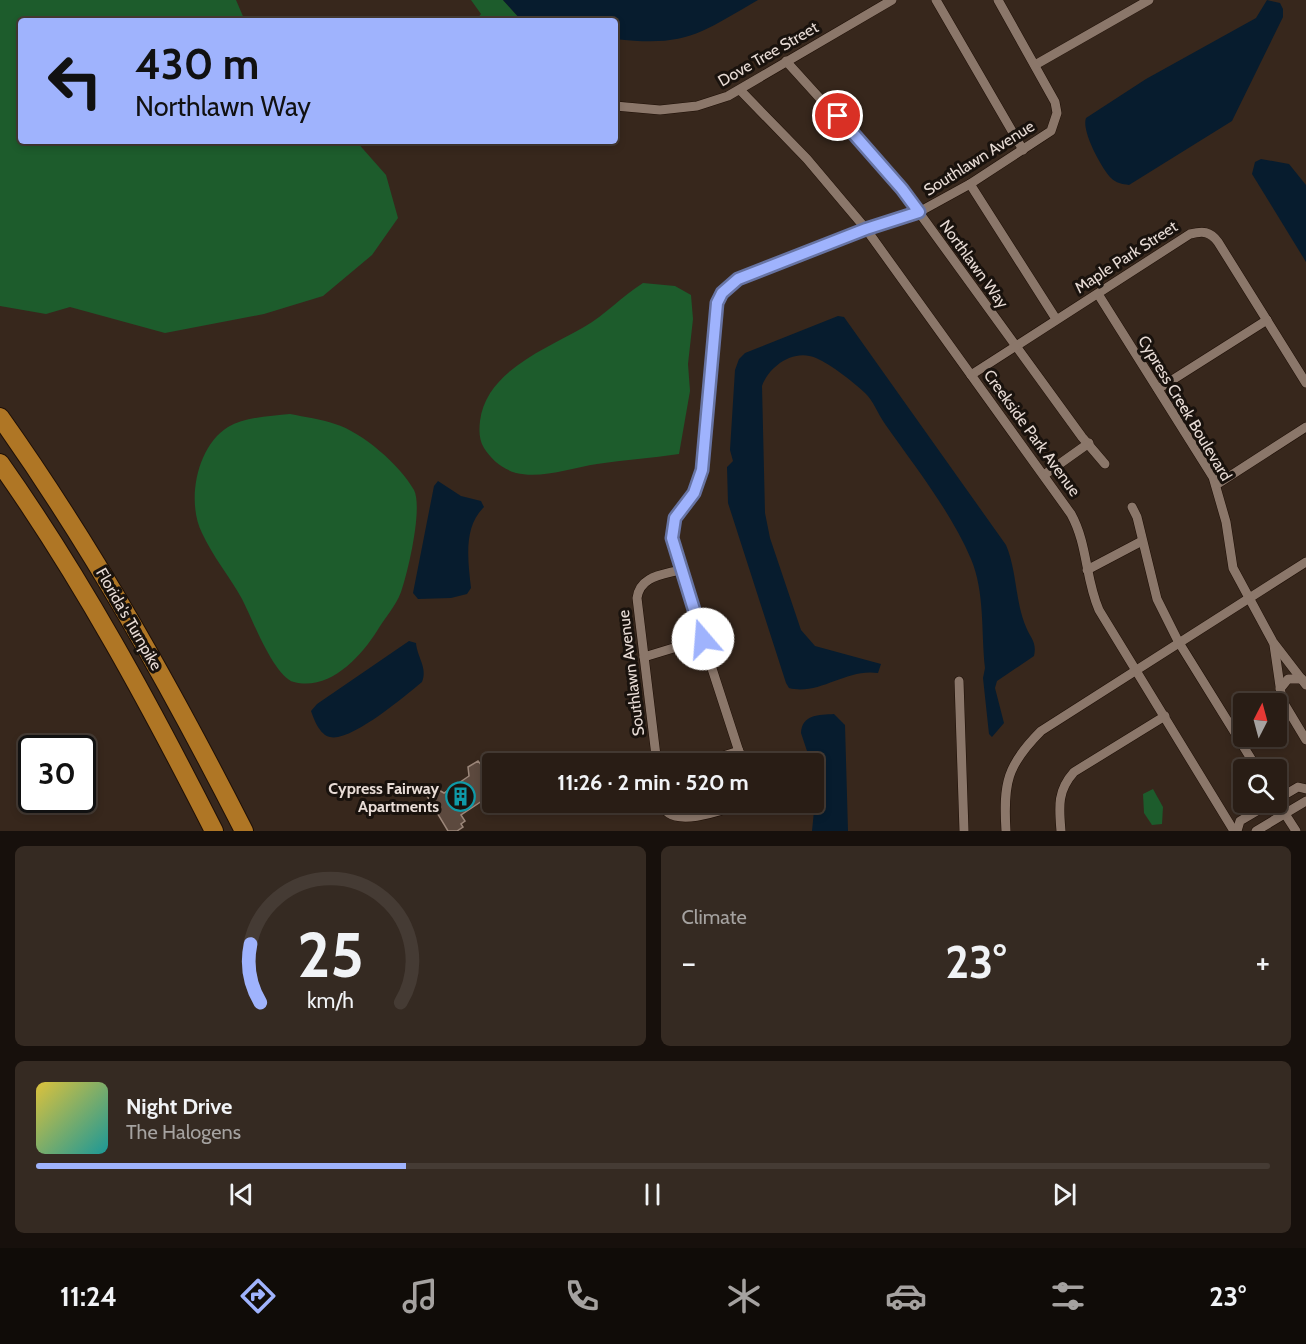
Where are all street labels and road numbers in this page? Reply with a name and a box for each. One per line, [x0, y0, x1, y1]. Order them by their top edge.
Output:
street label: Dove Tree Street [714, 17, 822, 90]
street label: Southlawn Avenue [920, 116, 1038, 200]
street label: Northlawn Way [936, 216, 1012, 312]
street label: Maple Park Street [1071, 216, 1181, 297]
street label: Cypress Creek Boulevard [1134, 332, 1236, 484]
street label: Creekside Park Avenue [980, 366, 1084, 500]
street label: Florida's Turnpike [92, 564, 166, 674]
street label: Southlawn Avenue [614, 609, 648, 737]

